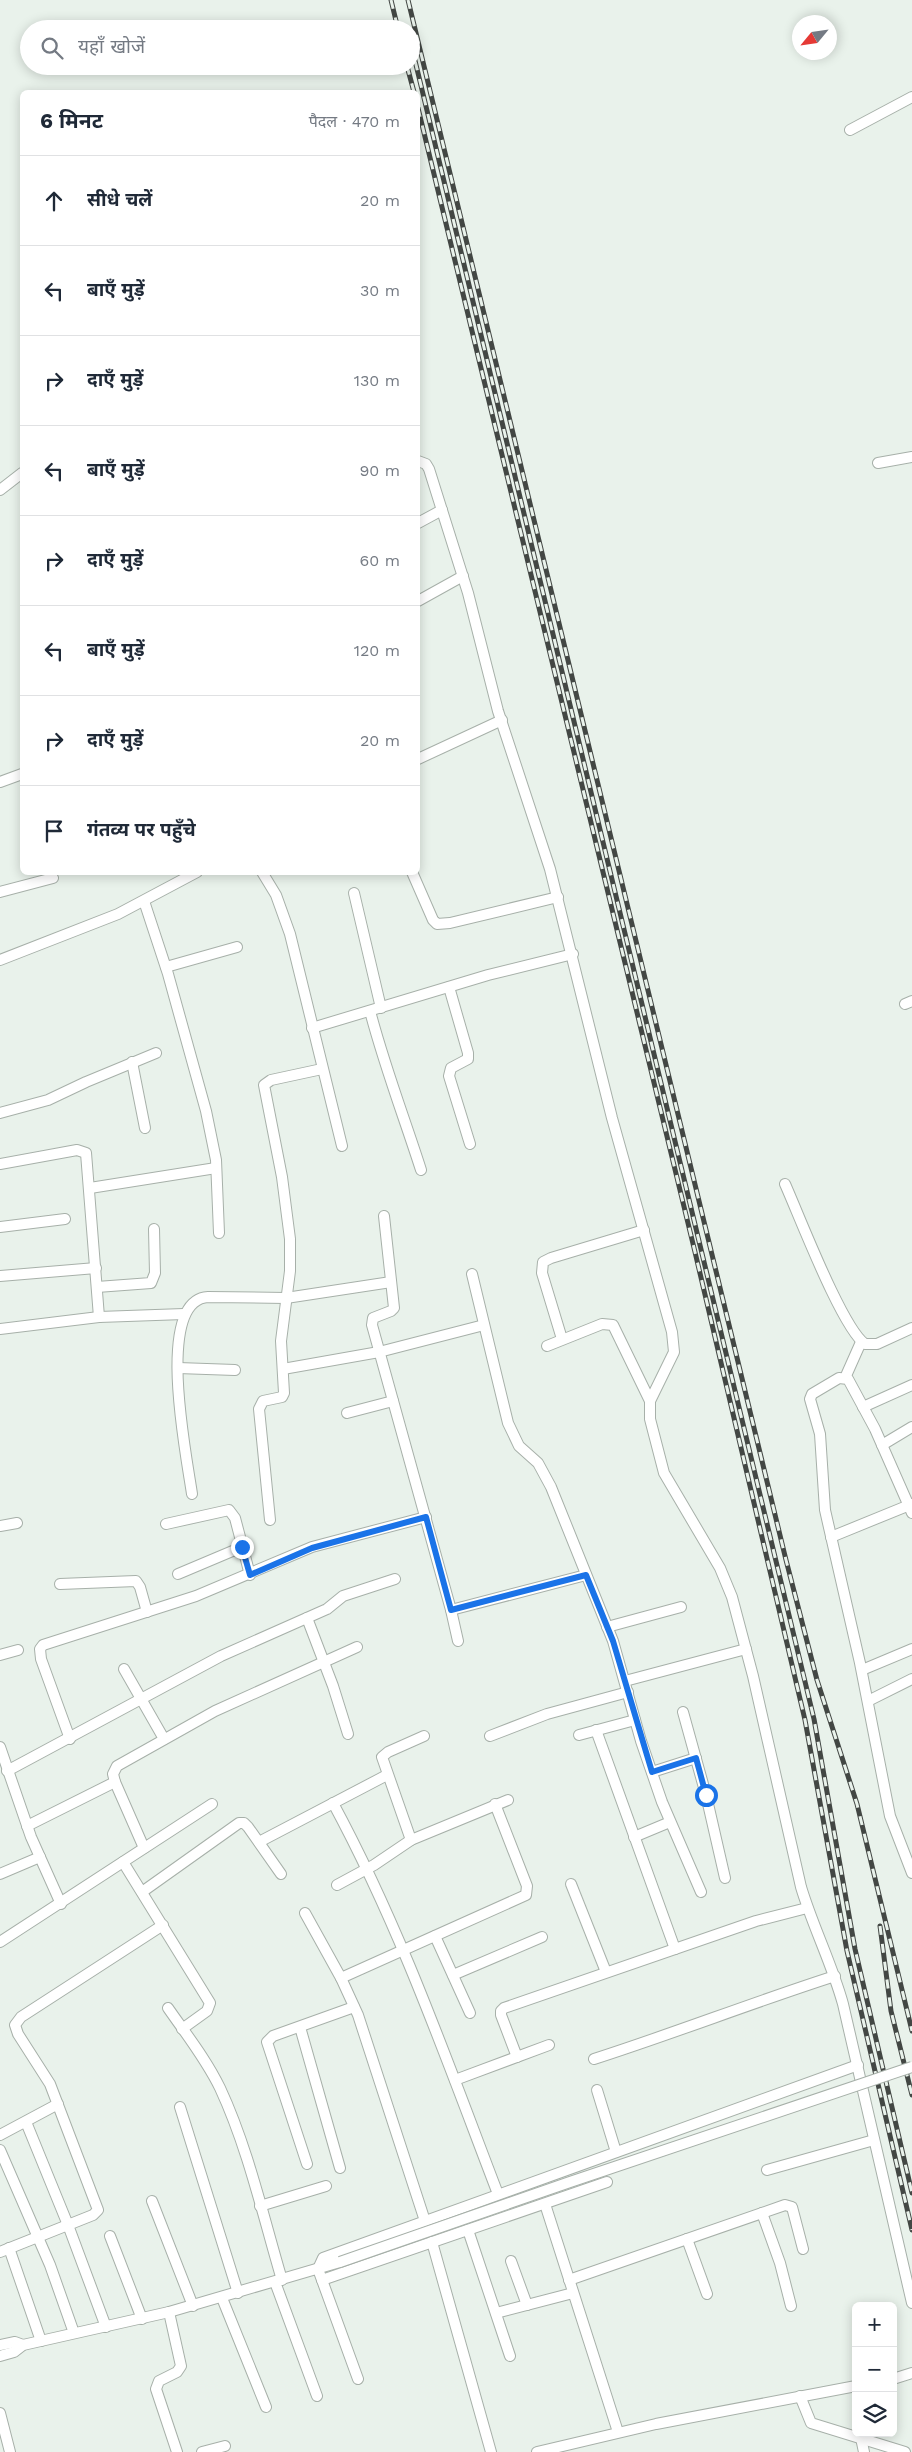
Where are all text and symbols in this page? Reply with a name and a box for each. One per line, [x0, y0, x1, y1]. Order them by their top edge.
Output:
north arrow [792, 15, 837, 60]
search box [20, 20, 420, 75]
icon: search [38, 34, 66, 62]
text: यहाँ खोजें [78, 35, 145, 58]
text: 6 मिनट [40, 108, 103, 133]
text: पैदल · 470 m [309, 112, 400, 131]
icon: ahead [40, 187, 68, 215]
text: सीधे चलें [87, 188, 152, 211]
text: 20 m [360, 191, 400, 210]
icon: left [40, 277, 68, 305]
text: बाएँ मुड़ें [87, 278, 145, 301]
text: 30 m [360, 281, 400, 300]
icon: right [40, 367, 68, 395]
text: दाएँ मुड़ें [87, 368, 143, 391]
text: 130 m [354, 371, 400, 390]
icon: left [40, 457, 68, 485]
text: बाएँ मुड़ें [87, 458, 145, 481]
text: 90 m [359, 461, 400, 480]
icon: right [40, 547, 68, 575]
text: दाएँ मुड़ें [87, 548, 143, 571]
text: 60 m [360, 551, 400, 570]
icon: left [40, 637, 68, 665]
text: बाएँ मुड़ें [87, 638, 145, 661]
text: 120 m [354, 641, 400, 660]
icon: right [40, 727, 68, 755]
text: दाएँ मुड़ें [87, 728, 143, 751]
text: 20 m [360, 731, 400, 750]
icon: arrive [40, 817, 68, 845]
text: गंतव्य पर पहुँचे [87, 818, 196, 841]
route end [231, 1536, 254, 1559]
route start [695, 1784, 718, 1807]
map controls [852, 2302, 897, 2437]
button: + [852, 2302, 897, 2347]
button: − [852, 2347, 897, 2392]
button: layers [852, 2392, 897, 2437]

